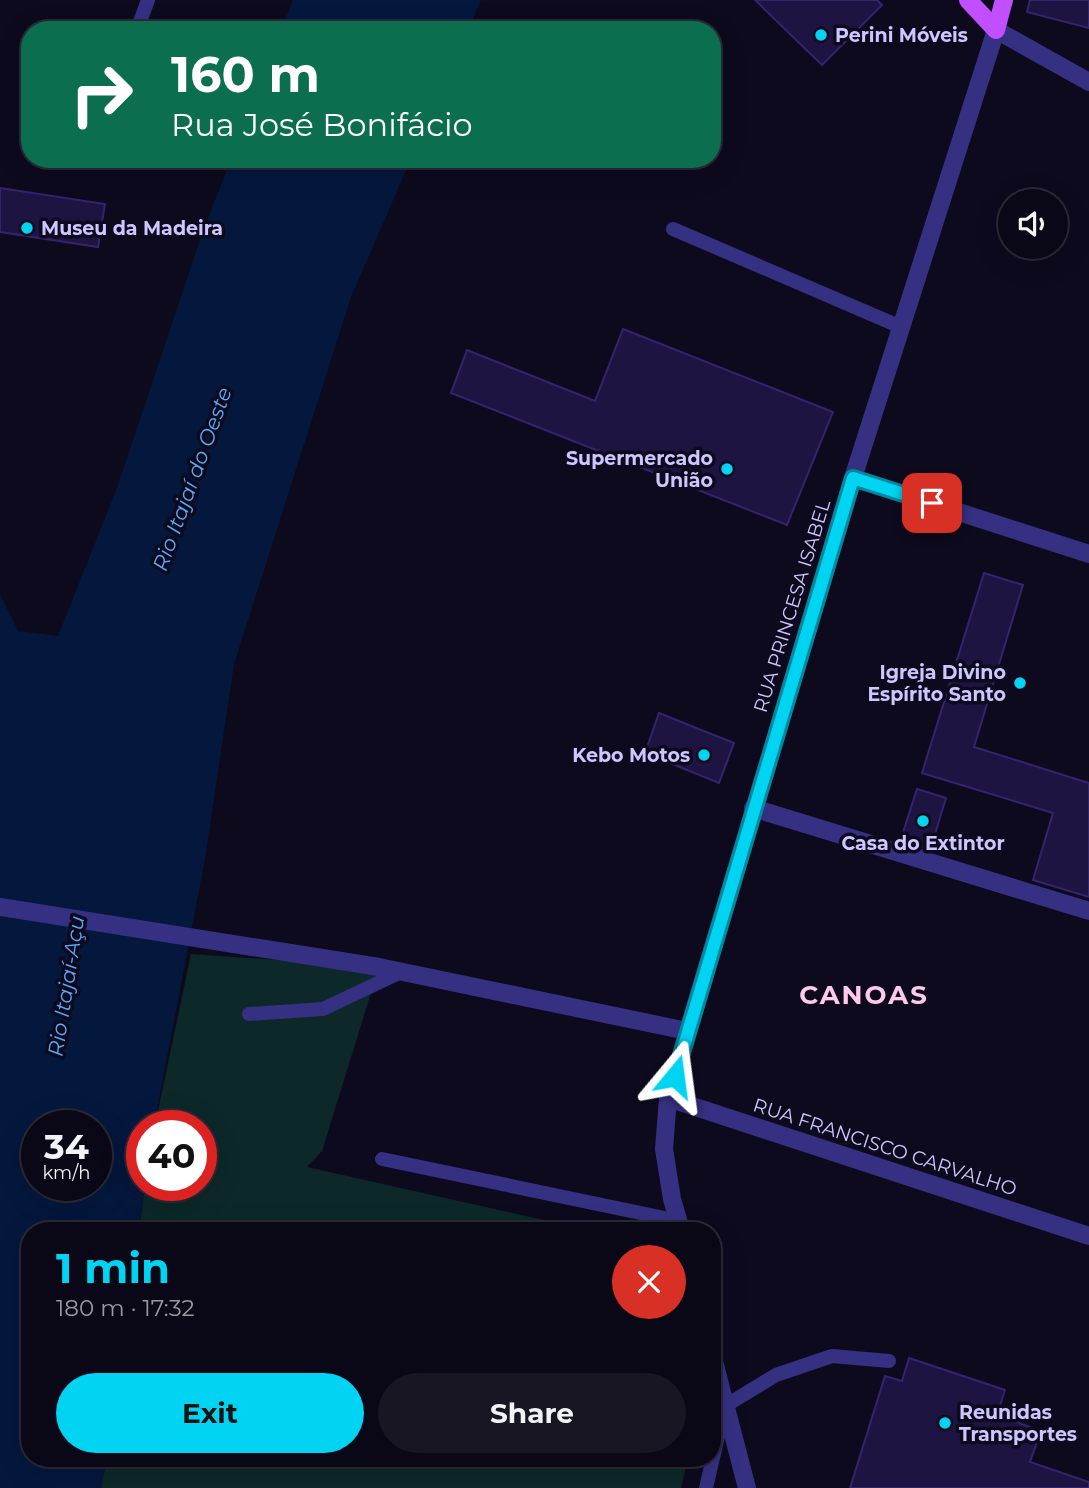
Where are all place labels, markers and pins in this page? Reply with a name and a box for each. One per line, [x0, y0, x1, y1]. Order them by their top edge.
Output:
place label: Perini Móveis [835, 24, 968, 47]
marker: Perini Móveis [813, 27, 829, 43]
place label: Museu da Madeira [41, 217, 223, 240]
marker: Museu da Madeira [19, 220, 35, 236]
place label: Supermercado União [566, 447, 713, 492]
marker: Supermercado União [719, 461, 735, 477]
pin [902, 473, 962, 533]
place label: Igreja Divino Espírito Santo [867, 661, 1006, 706]
marker: Igreja Divino Espírito Santo [1012, 675, 1028, 691]
place label: Kebo Motos [572, 744, 690, 767]
marker: Kebo Motos [696, 747, 712, 763]
marker: Casa do Extintor [915, 813, 931, 829]
place label: Casa do Extintor [841, 832, 1005, 855]
place label: Reunidas Transportes [959, 1401, 1077, 1446]
marker: Reunidas Transportes [937, 1415, 953, 1431]

